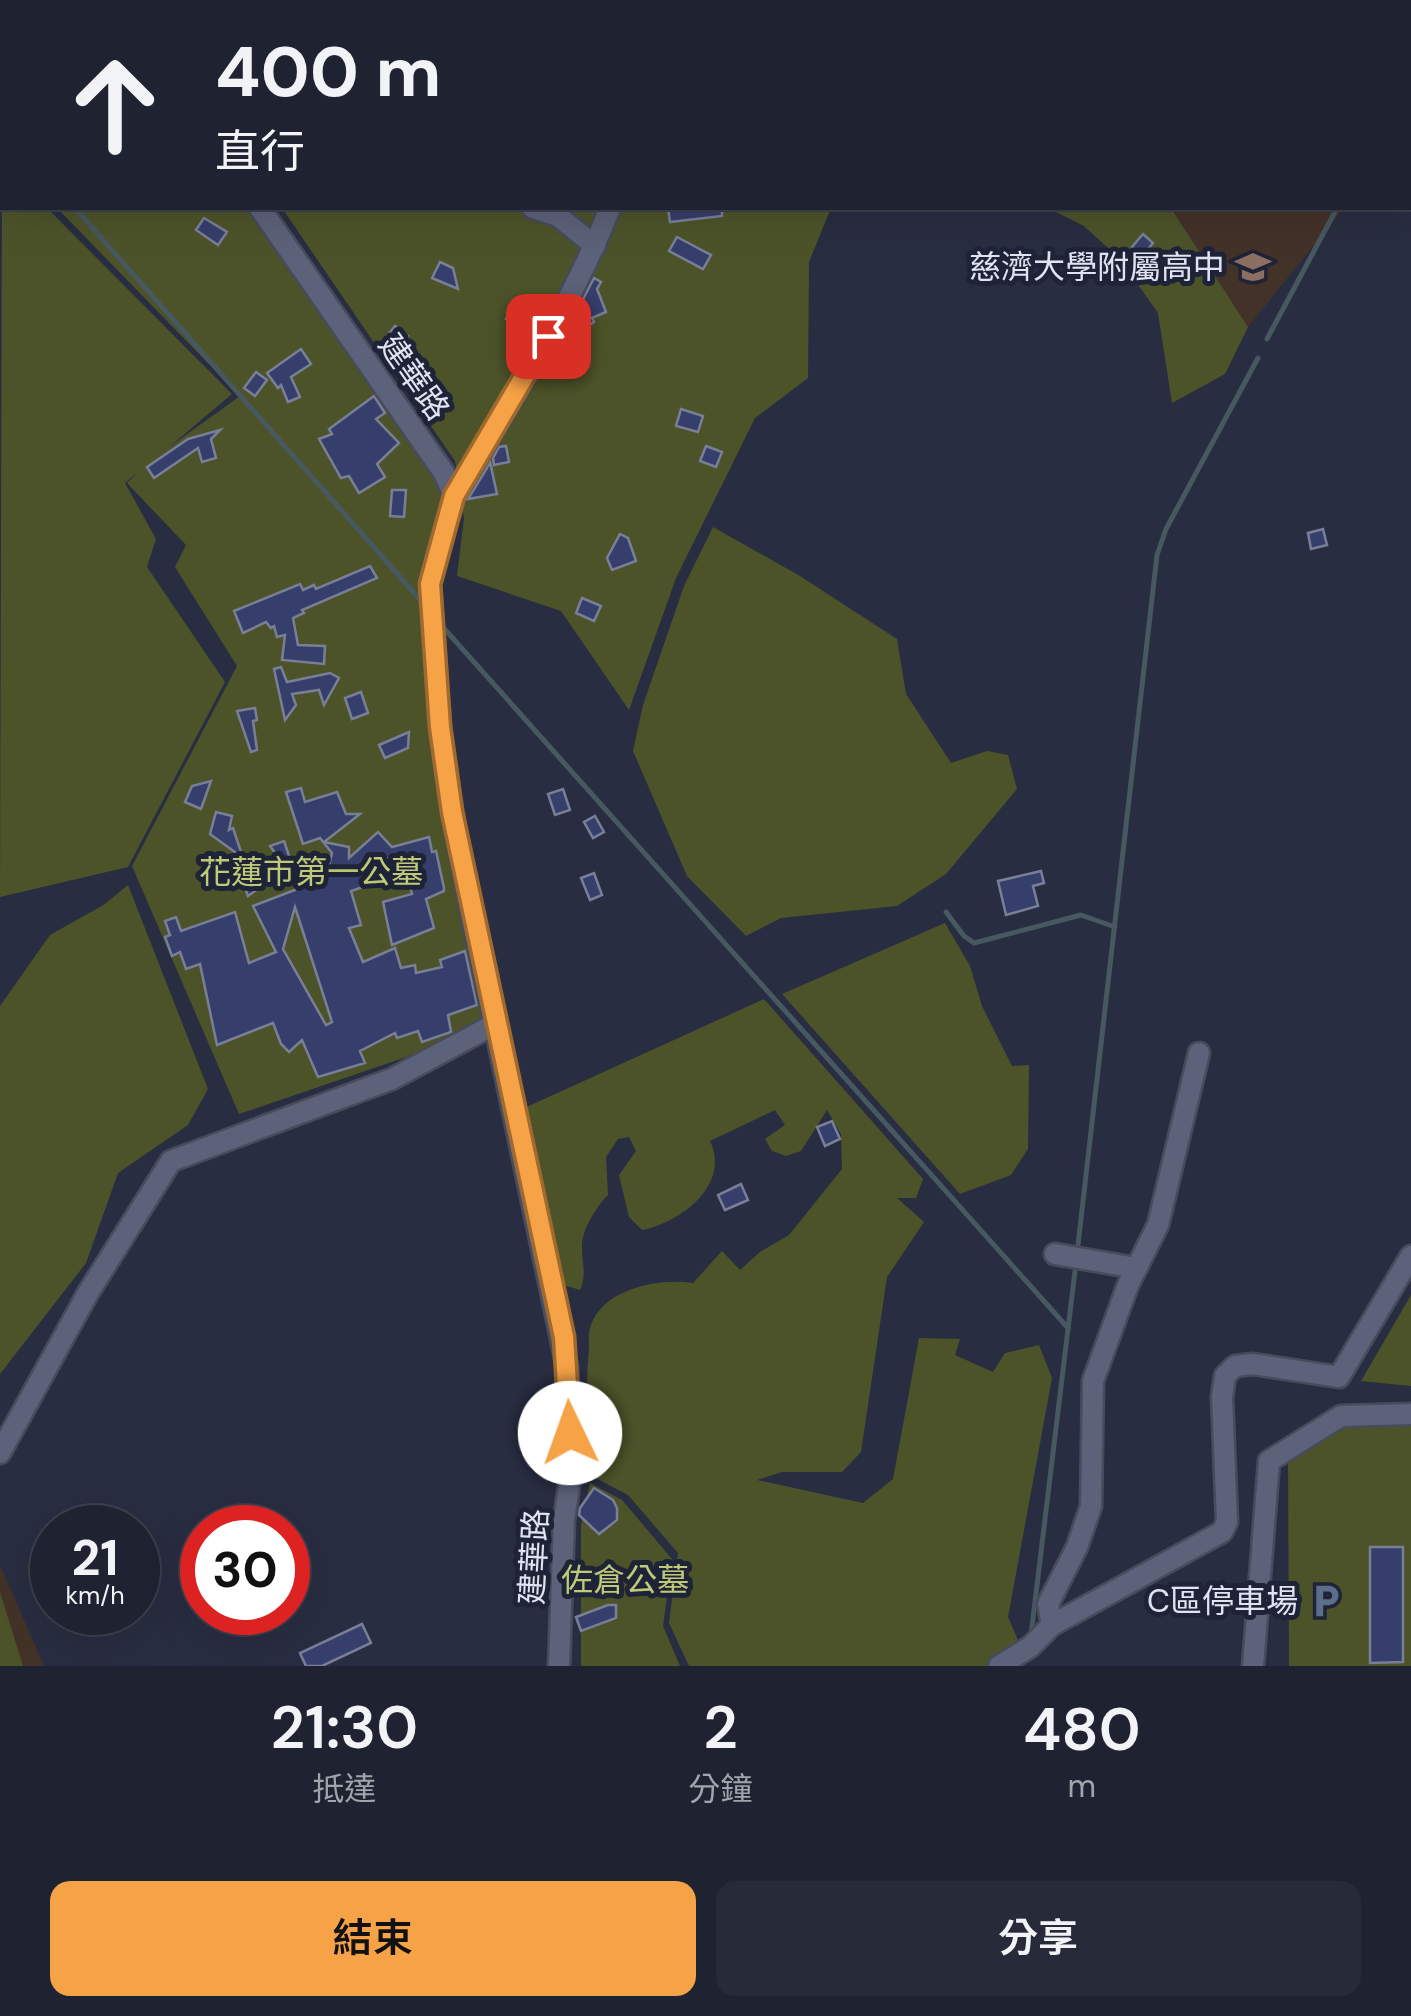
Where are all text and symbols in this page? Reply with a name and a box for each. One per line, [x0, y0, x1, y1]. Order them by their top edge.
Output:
text: 400 m [215, 27, 441, 118]
icon: ahead [50, 40, 180, 170]
text: 直行 [215, 122, 305, 181]
place label: 慈濟大學附屬高中 [969, 246, 1225, 288]
school or university icon: 慈濟大學附屬高中 [1234, 248, 1272, 286]
pin [506, 294, 591, 379]
icon: arrive [521, 309, 576, 364]
street label: 建華路 [369, 326, 459, 428]
park label: 花蓮市第一公墓 [199, 851, 423, 893]
position arrow [518, 1381, 622, 1485]
speed limit sign: 30 [180, 1505, 310, 1635]
street label: 建華路 [511, 1508, 557, 1606]
text: 21 [71, 1525, 119, 1591]
park label: 佐倉公墓 [561, 1559, 689, 1601]
text: km/h [65, 1579, 125, 1612]
place label: C區停車場 [1147, 1580, 1298, 1622]
parking icon: C區停車場 [1307, 1582, 1345, 1620]
text: 21:30 [270, 1688, 418, 1767]
text: 2 [703, 1688, 738, 1767]
text: 480 [1023, 1690, 1141, 1769]
text: m [1067, 1765, 1096, 1807]
text: 抵達 [312, 1768, 376, 1810]
text: 分鐘 [688, 1768, 753, 1810]
button: 結束 [50, 1881, 696, 1996]
button: 分享 [716, 1881, 1361, 1996]

